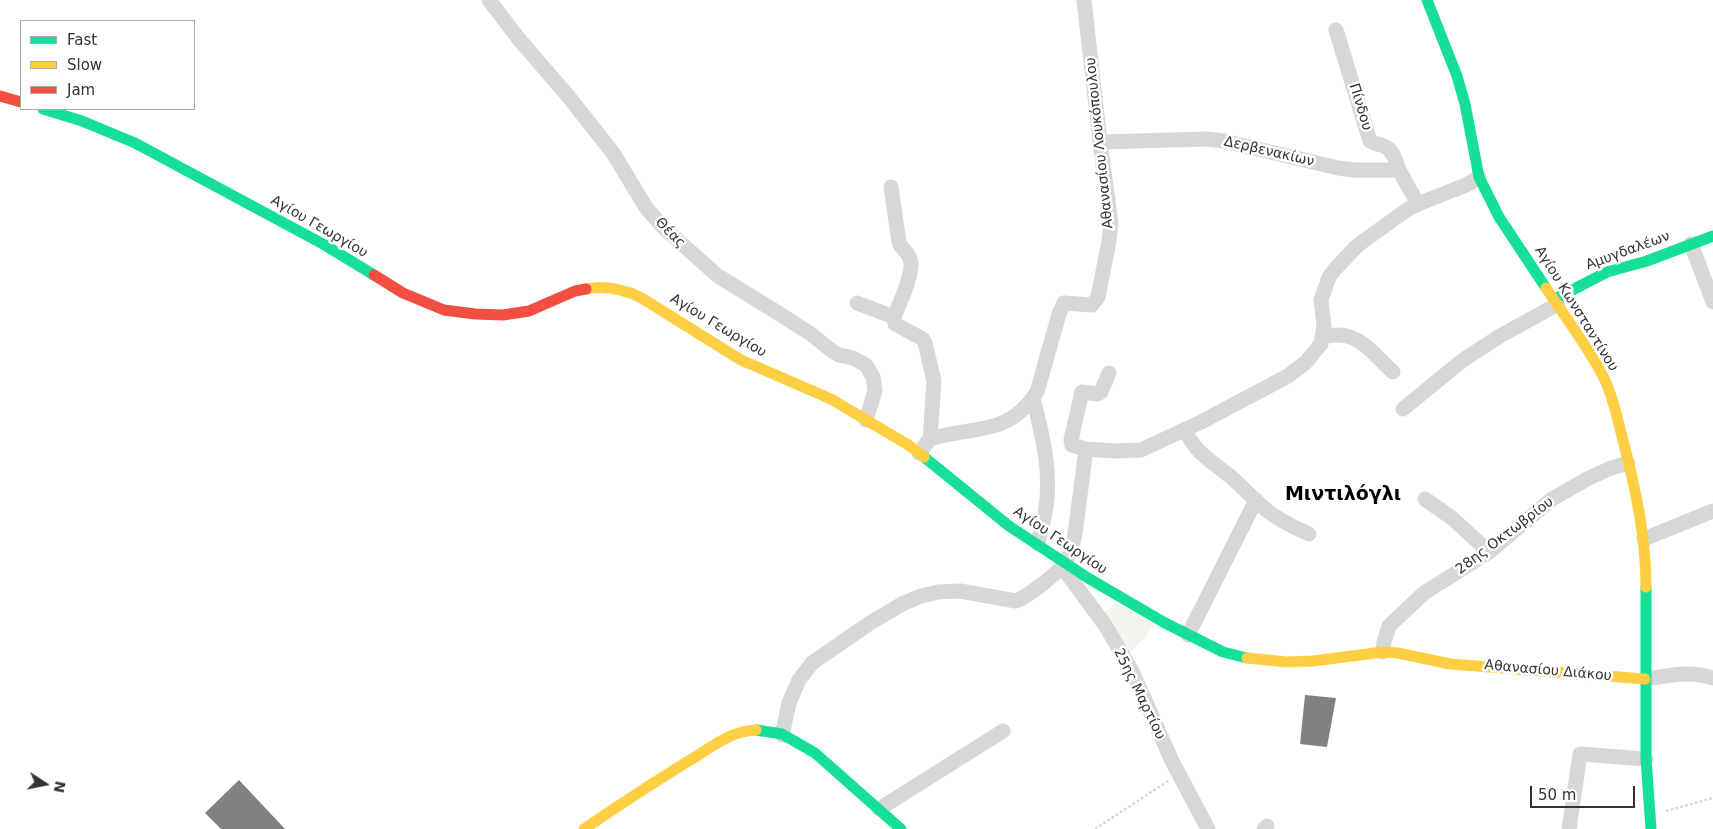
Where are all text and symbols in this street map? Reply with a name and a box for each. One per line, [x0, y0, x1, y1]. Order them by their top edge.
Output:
legend [20, 20, 195, 110]
text: Fast [67, 31, 97, 49]
text: Slow [67, 56, 102, 74]
street label: Αθανασίου Λουκόπουλου [1083, 56, 1117, 230]
text: Jam [67, 81, 95, 99]
street label: Πίνδου [1345, 81, 1375, 133]
street label: Δερβενακίων [1222, 133, 1316, 171]
street label: Αγίου Γεωργίου [267, 192, 371, 262]
street label: Θέας [651, 214, 689, 252]
street label: Αμυγδαλέων [1584, 228, 1672, 274]
street label: Αγίου Κωνσταντίνου [1531, 243, 1621, 375]
street label: Αγίου Γεωργίου [667, 291, 769, 361]
district label: Μιντιλόγλι [1285, 484, 1401, 506]
street label: 28ης Οκτωβρίου [1453, 494, 1557, 578]
street label: Αγίου Γεωργίου [1010, 503, 1110, 579]
street label: 25ης Μαρτίου [1110, 646, 1168, 742]
street label: Αθανασίου Διάκου [1484, 657, 1612, 685]
north arrow [20, 759, 70, 809]
scale bar [1533, 776, 1638, 808]
text: N [51, 780, 69, 794]
text: 50 m [1538, 786, 1576, 804]

